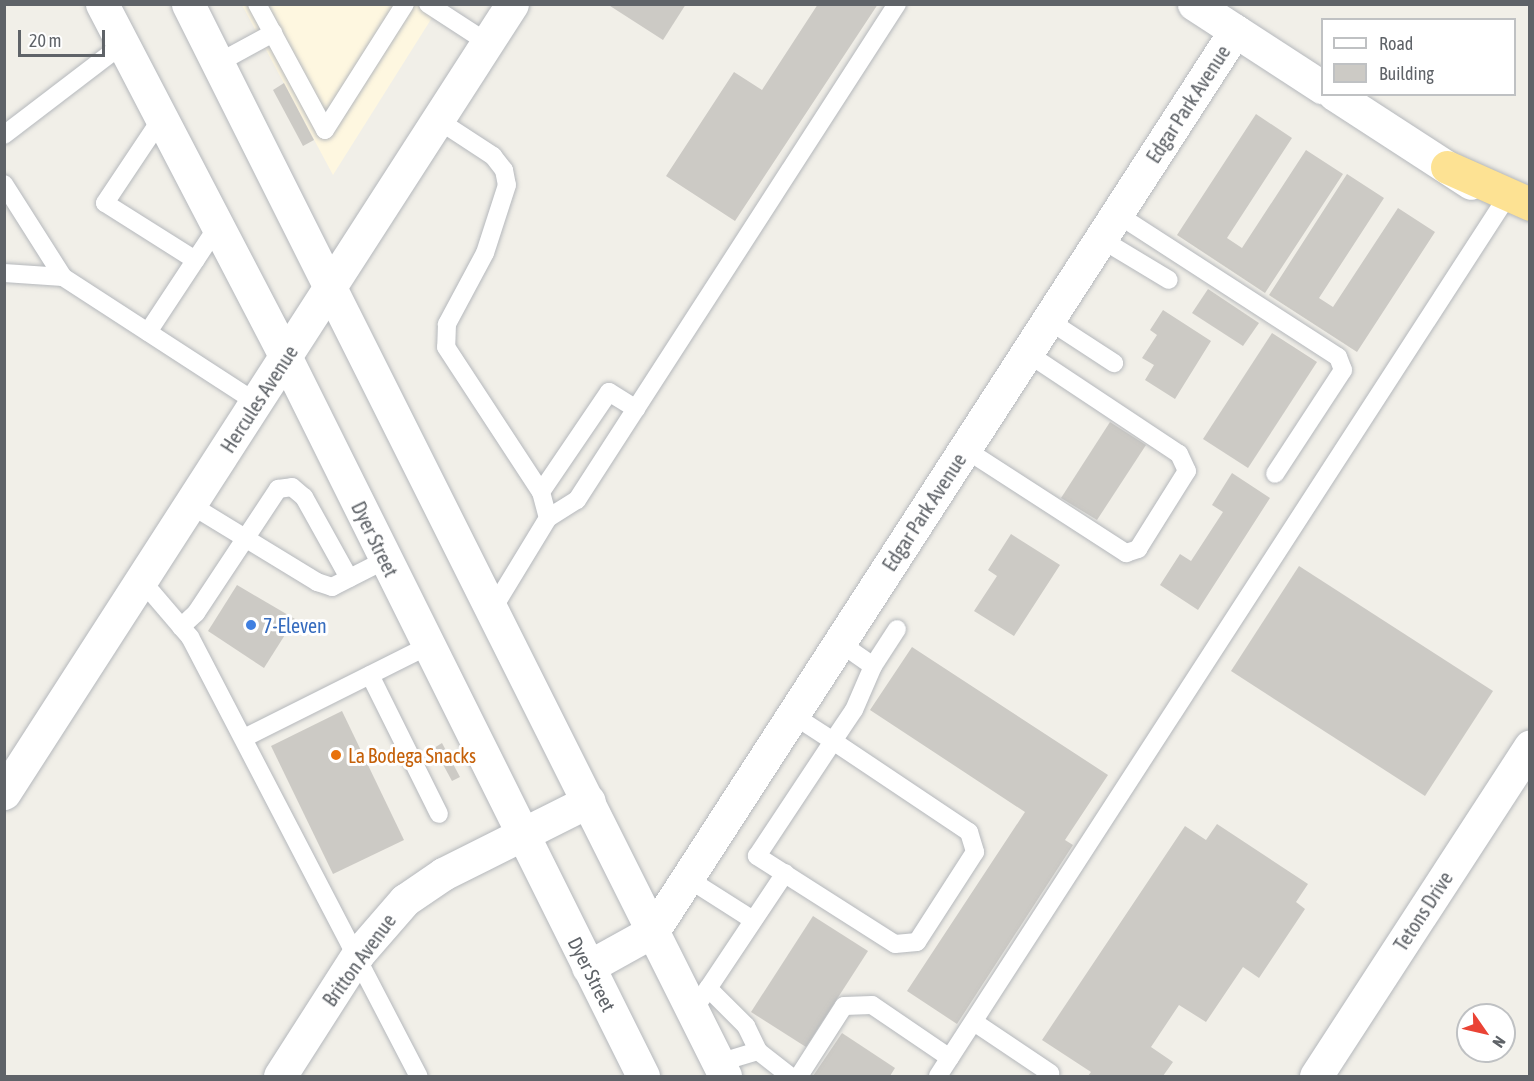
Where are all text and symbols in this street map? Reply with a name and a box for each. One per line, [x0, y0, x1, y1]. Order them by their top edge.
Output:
scale bar [21, 18, 108, 56]
legend [1321, 18, 1516, 96]
text: 20 m [29, 30, 61, 51]
text: Road [1379, 33, 1413, 54]
street label: Edgar Park Avenue [1141, 41, 1235, 167]
text: Building [1379, 63, 1434, 84]
street label: Hercules Avenue [215, 341, 303, 457]
street label: Edgar Park Avenue [877, 449, 971, 575]
street label: Dyer Street [346, 497, 404, 581]
place label: 7-Eleven [263, 613, 327, 637]
marker: 7-Eleven [244, 618, 258, 632]
place label: La Bodega Snacks [348, 743, 476, 767]
marker: La Bodega Snacks [329, 748, 343, 762]
street label: Tetons Drive [1388, 867, 1458, 955]
street label: Britton Avenue [317, 909, 401, 1011]
street label: Dyer Street [563, 933, 621, 1015]
north arrow [1456, 1003, 1516, 1063]
text: N [1489, 1033, 1509, 1051]

